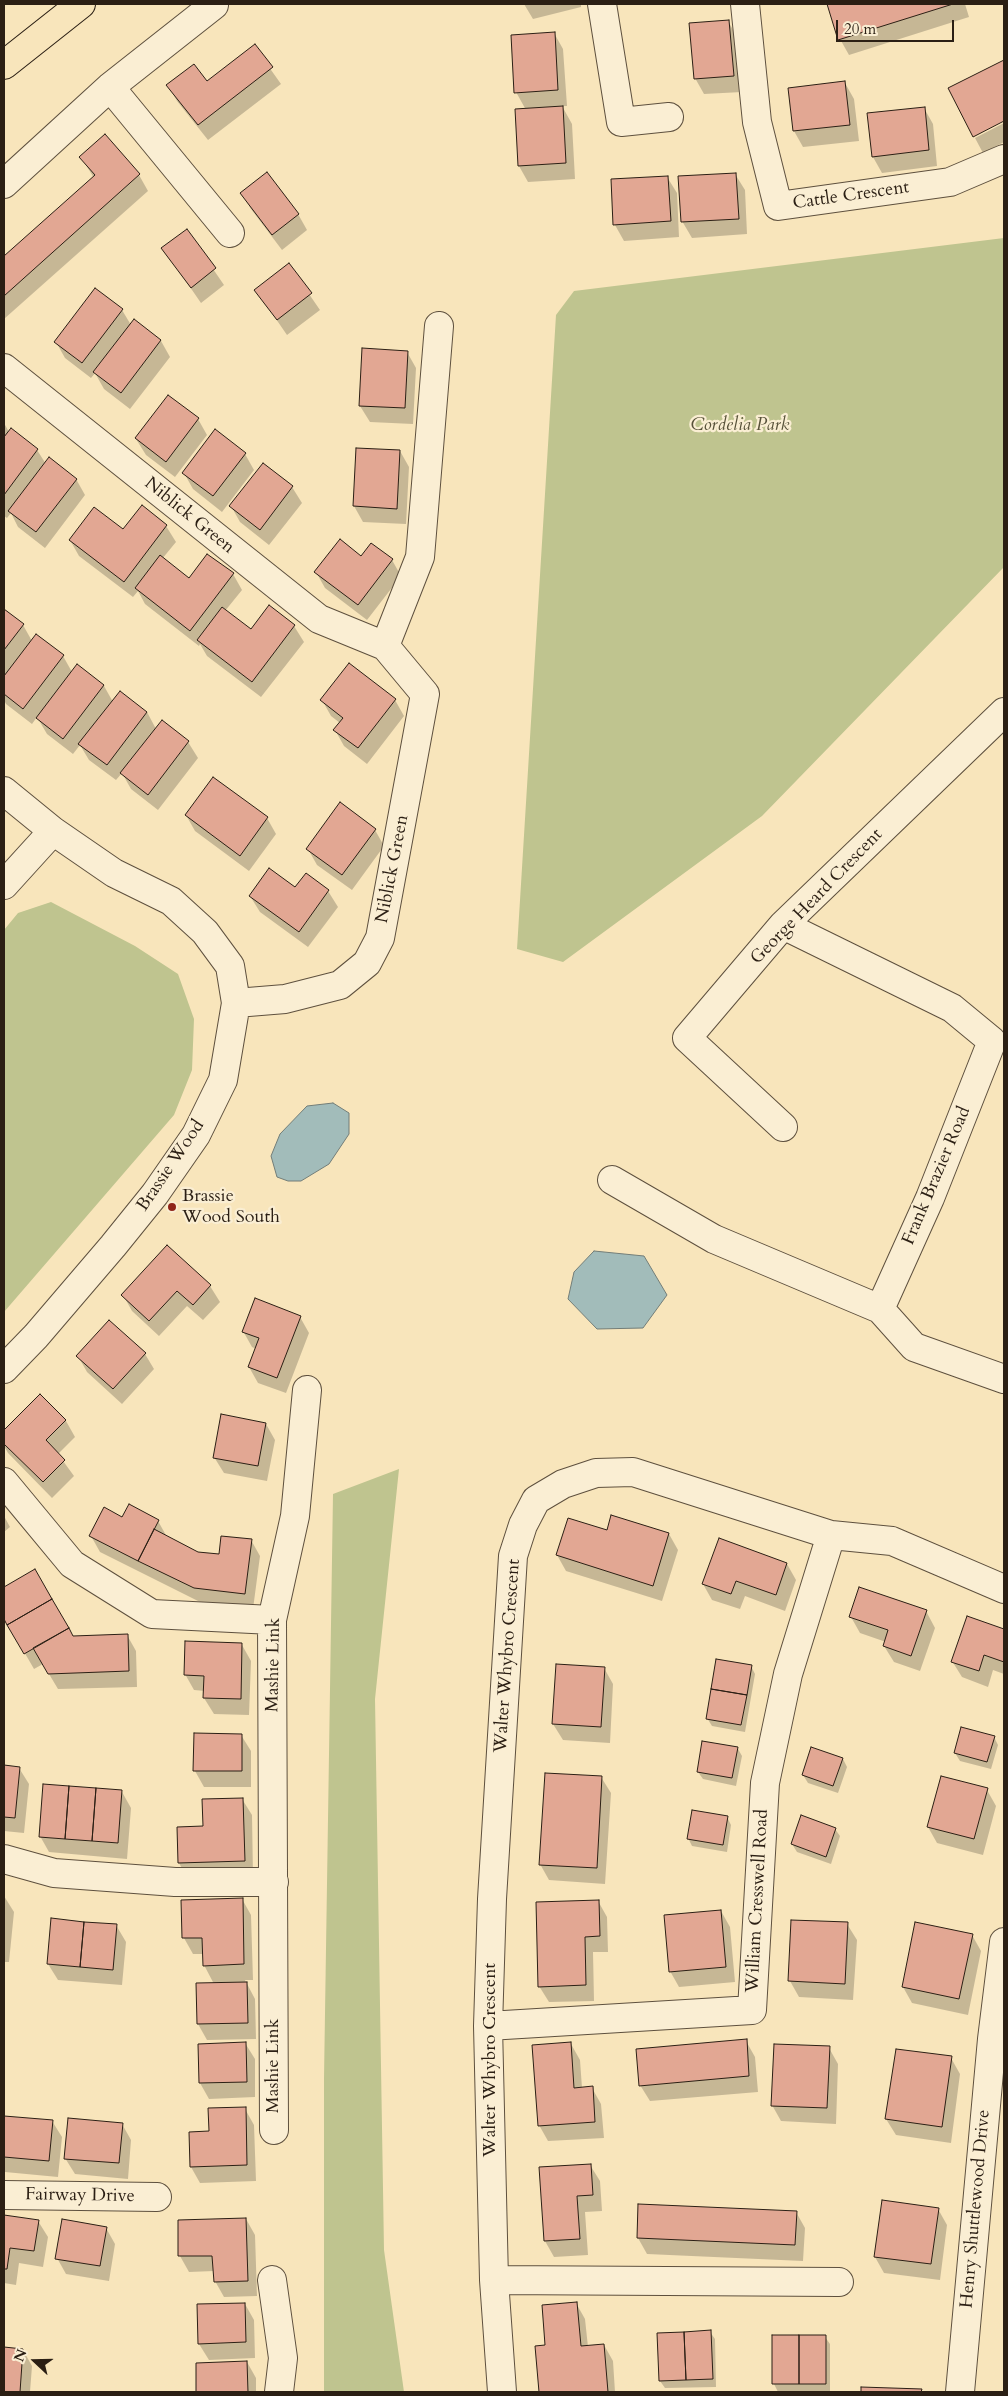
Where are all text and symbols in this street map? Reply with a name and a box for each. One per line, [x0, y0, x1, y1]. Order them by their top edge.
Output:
scale bar [838, 10, 956, 42]
text: 20 m [844, 19, 876, 39]
street label: Cattle Crescent [791, 177, 911, 215]
park label: Cordelia Park [691, 415, 789, 437]
street label: Niblick Green [140, 473, 238, 559]
street label: Niblick Green [372, 813, 414, 925]
street label: George Heard Crescent [746, 825, 888, 969]
street label: Frank Brazier Road [898, 1104, 976, 1248]
street label: Brassie Wood [133, 1116, 209, 1216]
place label: Brassie Wood South [182, 1186, 280, 1228]
marker: Brassie Wood South [166, 1201, 178, 1213]
street label: Walter Whybro Crescent [490, 1558, 526, 1754]
street label: Mashie Link [262, 1618, 286, 1712]
street label: William Cresswell Road [742, 1809, 774, 1993]
street label: Walter Whybro Crescent [480, 1963, 502, 2157]
street label: Mashie Link [263, 2019, 285, 2113]
street label: Henry Shuttlewood Drive [957, 2109, 995, 2309]
street label: Fairway Drive [25, 2184, 135, 2208]
north arrow [10, 2336, 60, 2386]
text: N [9, 2346, 32, 2365]

